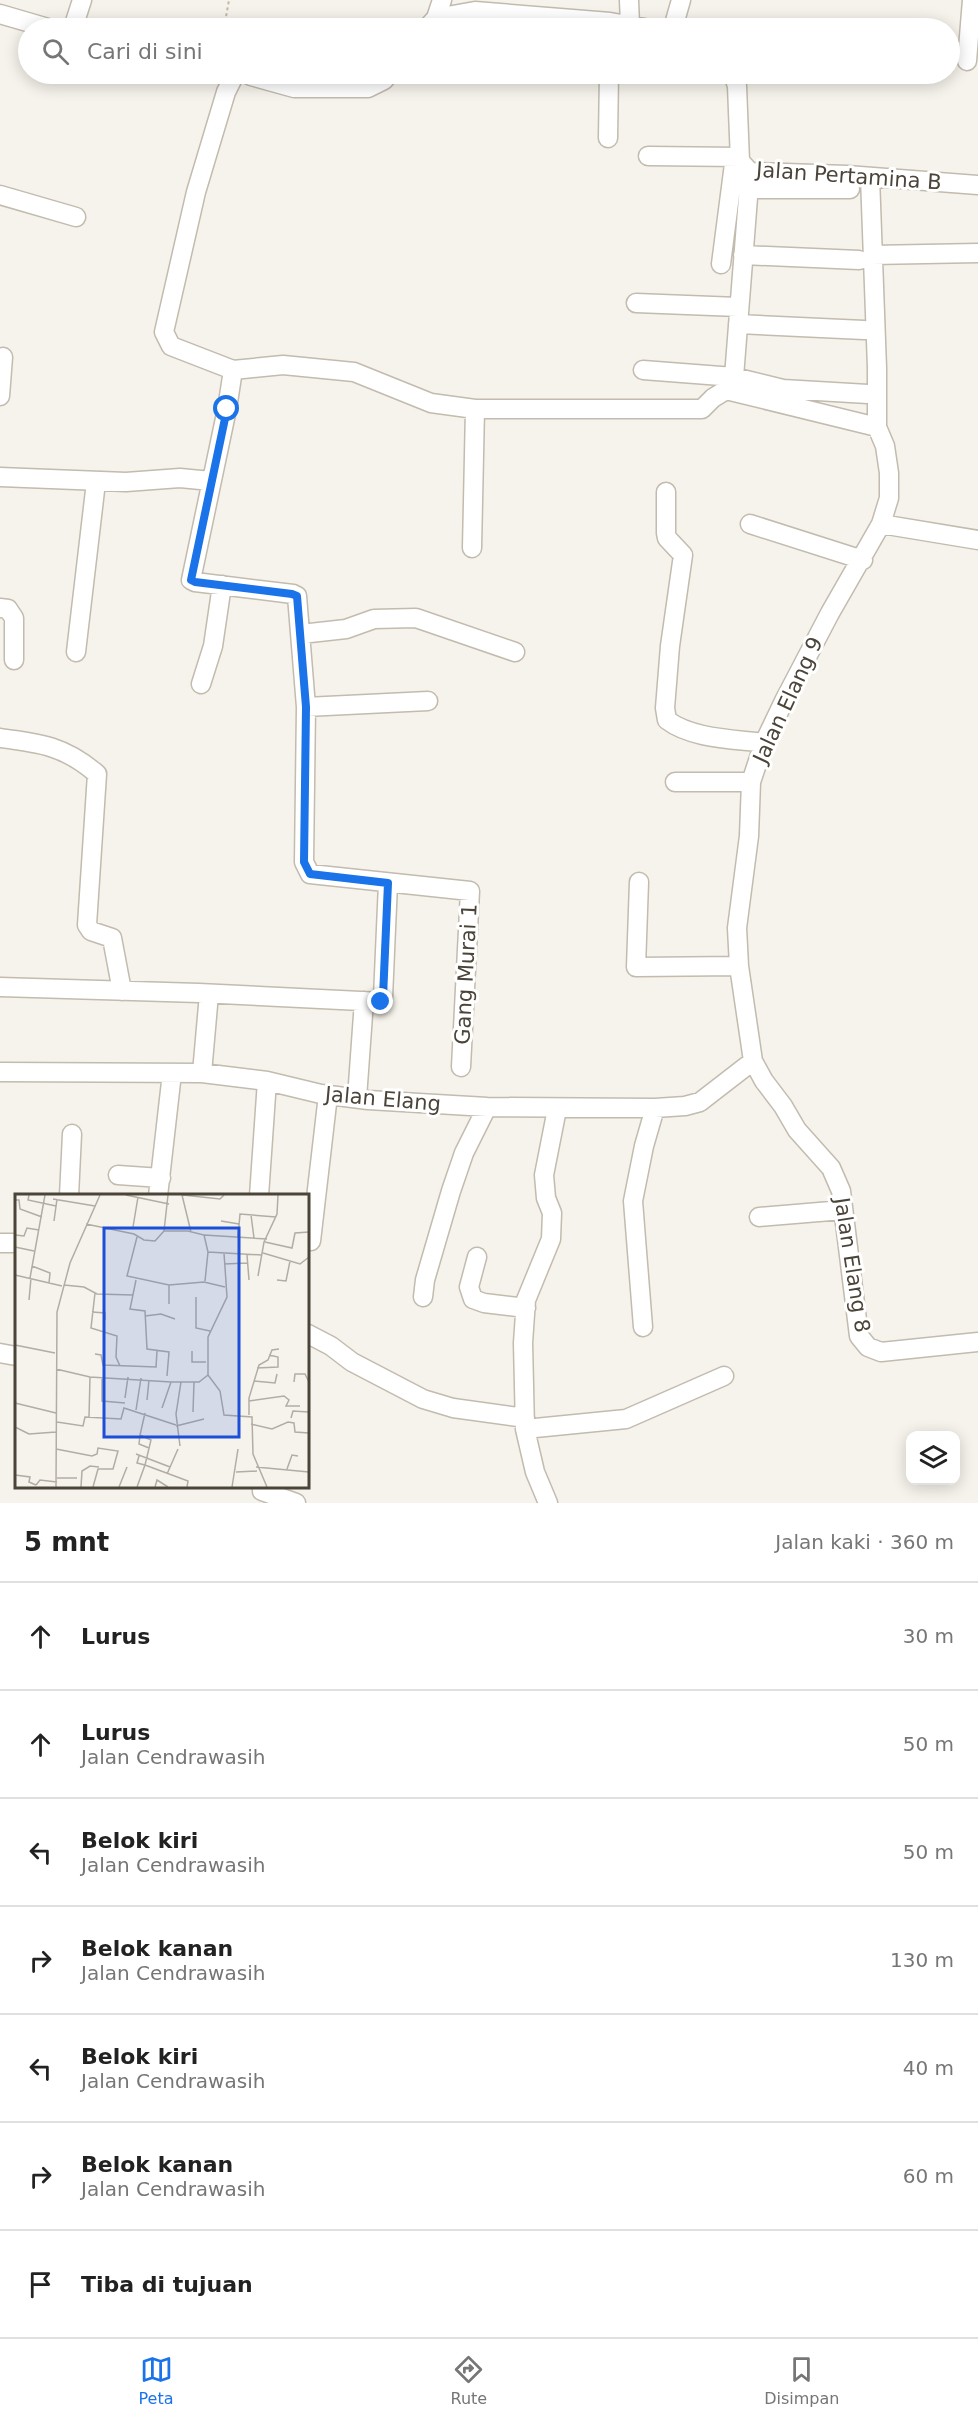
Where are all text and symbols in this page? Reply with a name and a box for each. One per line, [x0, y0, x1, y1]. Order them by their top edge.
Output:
search box [18, 18, 960, 84]
icon: search [39, 35, 72, 68]
text: Cari di sini [87, 39, 203, 64]
street label: Jalan Pertamina B [753, 157, 943, 194]
route start [213, 395, 239, 421]
street label: Jalan Elang 9 [747, 633, 828, 769]
street label: Gang Murai 1 [450, 903, 482, 1045]
route end [367, 988, 393, 1014]
street label: Jalan Elang [322, 1082, 442, 1116]
inset map [15, 1194, 309, 1488]
street label: Jalan Elang 8 [829, 1194, 875, 1334]
map controls [906, 1431, 960, 1485]
button: layers [906, 1431, 960, 1485]
text: 5 mnt [24, 1527, 109, 1557]
text: Jalan kaki · 360 m [775, 1530, 954, 1554]
icon: ahead [24, 1620, 57, 1653]
text: Lurus [81, 1624, 150, 1649]
text: 30 m [903, 1624, 954, 1648]
text: Lurus [81, 1720, 150, 1745]
icon: ahead [24, 1728, 57, 1761]
text: 50 m [903, 1732, 954, 1756]
text: Jalan Cendrawasih [81, 1745, 265, 1769]
text: Belok kiri [81, 1828, 198, 1853]
icon: left [24, 1836, 57, 1869]
text: 50 m [903, 1840, 954, 1864]
text: Jalan Cendrawasih [81, 1853, 265, 1877]
text: Belok kanan [81, 1936, 233, 1961]
icon: right [24, 1944, 57, 1977]
text: 130 m [890, 1948, 954, 1972]
text: Jalan Cendrawasih [81, 1961, 265, 1985]
text: Belok kiri [81, 2044, 198, 2069]
icon: left [24, 2052, 57, 2085]
text: 40 m [903, 2056, 954, 2080]
text: Jalan Cendrawasih [81, 2069, 265, 2093]
text: Belok kanan [81, 2152, 233, 2177]
icon: right [24, 2160, 57, 2193]
text: 60 m [903, 2164, 954, 2188]
text: Jalan Cendrawasih [81, 2177, 265, 2201]
icon: arrive [24, 2268, 57, 2301]
text: Tiba di tujuan [81, 2272, 253, 2297]
tab: Peta [139, 2353, 174, 2408]
tab: Rute [451, 2353, 487, 2408]
tab: Disimpan [764, 2353, 839, 2408]

